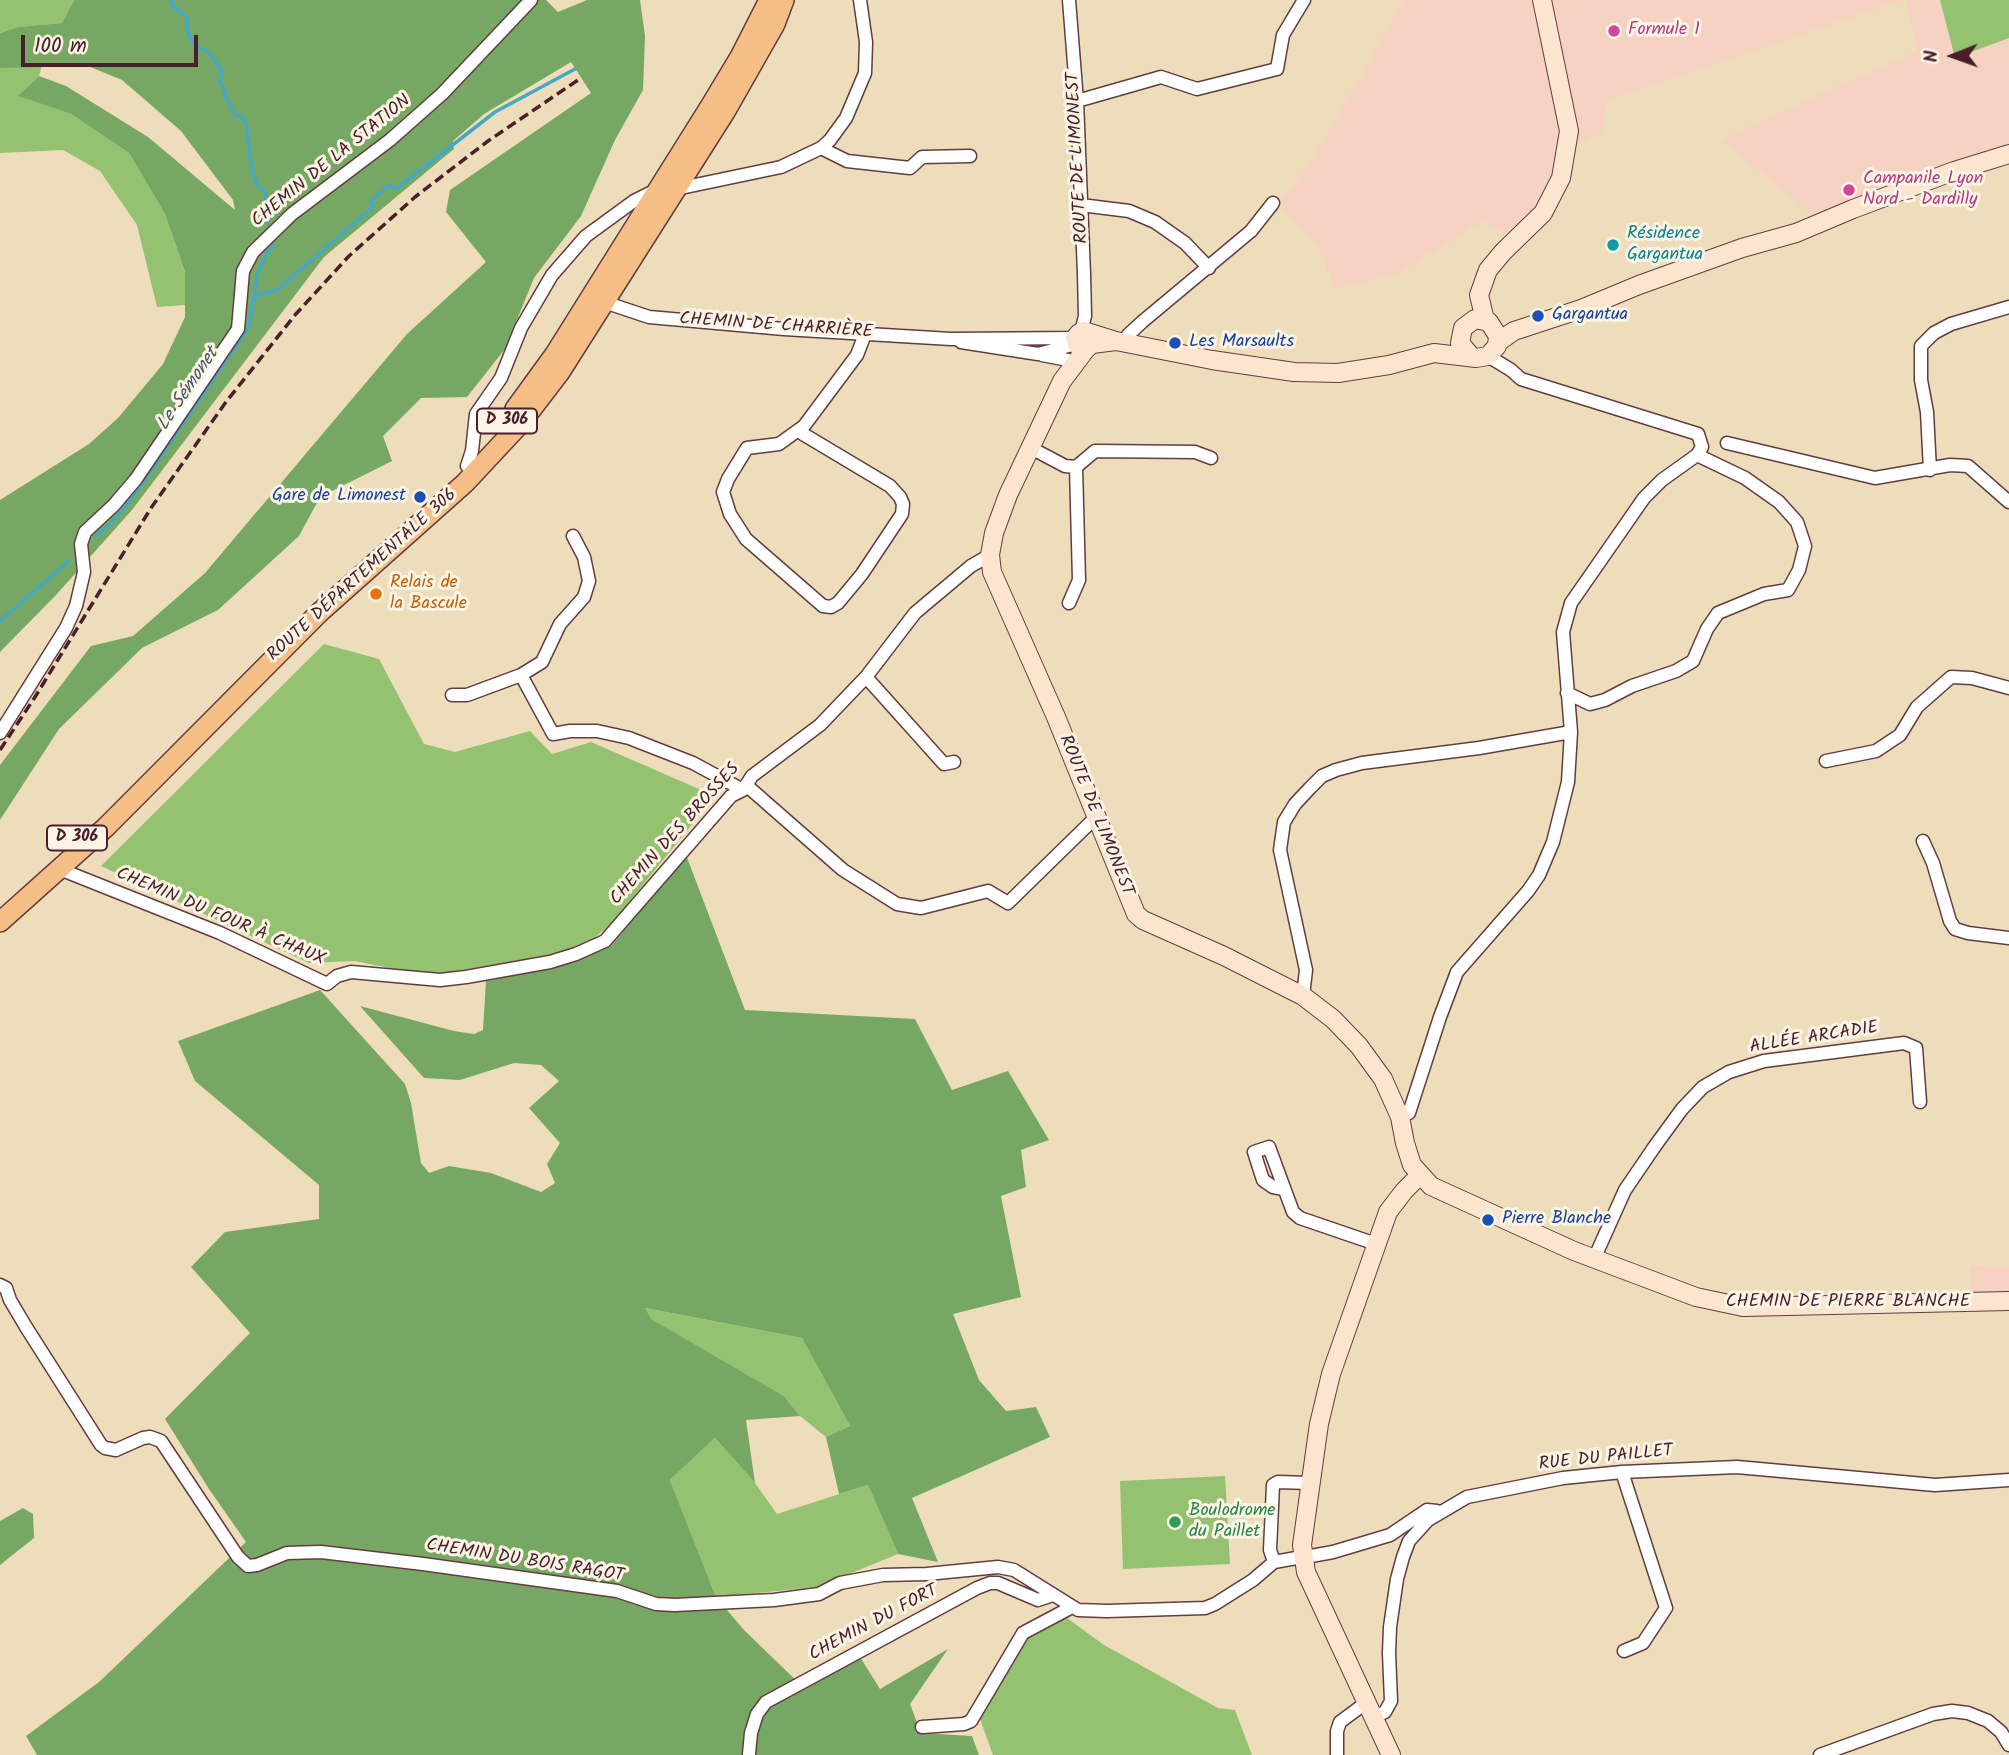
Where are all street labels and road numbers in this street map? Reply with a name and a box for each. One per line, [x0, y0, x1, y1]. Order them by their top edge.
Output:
street label: ROUTE DE LIMONEST [1064, 72, 1094, 244]
street label: CHEMIN DE LA STATION [248, 91, 416, 233]
street label: CHEMIN DE CHARRIÈRE [679, 309, 873, 345]
road number: D 306 [477, 408, 537, 434]
street label: ROUTE DÉPARTEMENTALE 306 [264, 485, 462, 667]
street label: ROUTE DE LIMONEST [1053, 732, 1137, 900]
street label: CHEMIN DES BROSSES [607, 760, 745, 910]
road number: D 306 [47, 825, 107, 850]
street label: CHEMIN DU FOUR À CHAUX [112, 864, 328, 972]
street label: ALLÉE ARCADIE [1748, 1018, 1880, 1060]
street label: CHEMIN DE PIERRE BLANCHE [1726, 1292, 1970, 1314]
street label: RUE DU PAILLET [1538, 1441, 1674, 1477]
street label: CHEMIN DU BOIS RAGOT [424, 1536, 626, 1588]
street label: CHEMIN DU FORT [806, 1581, 942, 1667]

